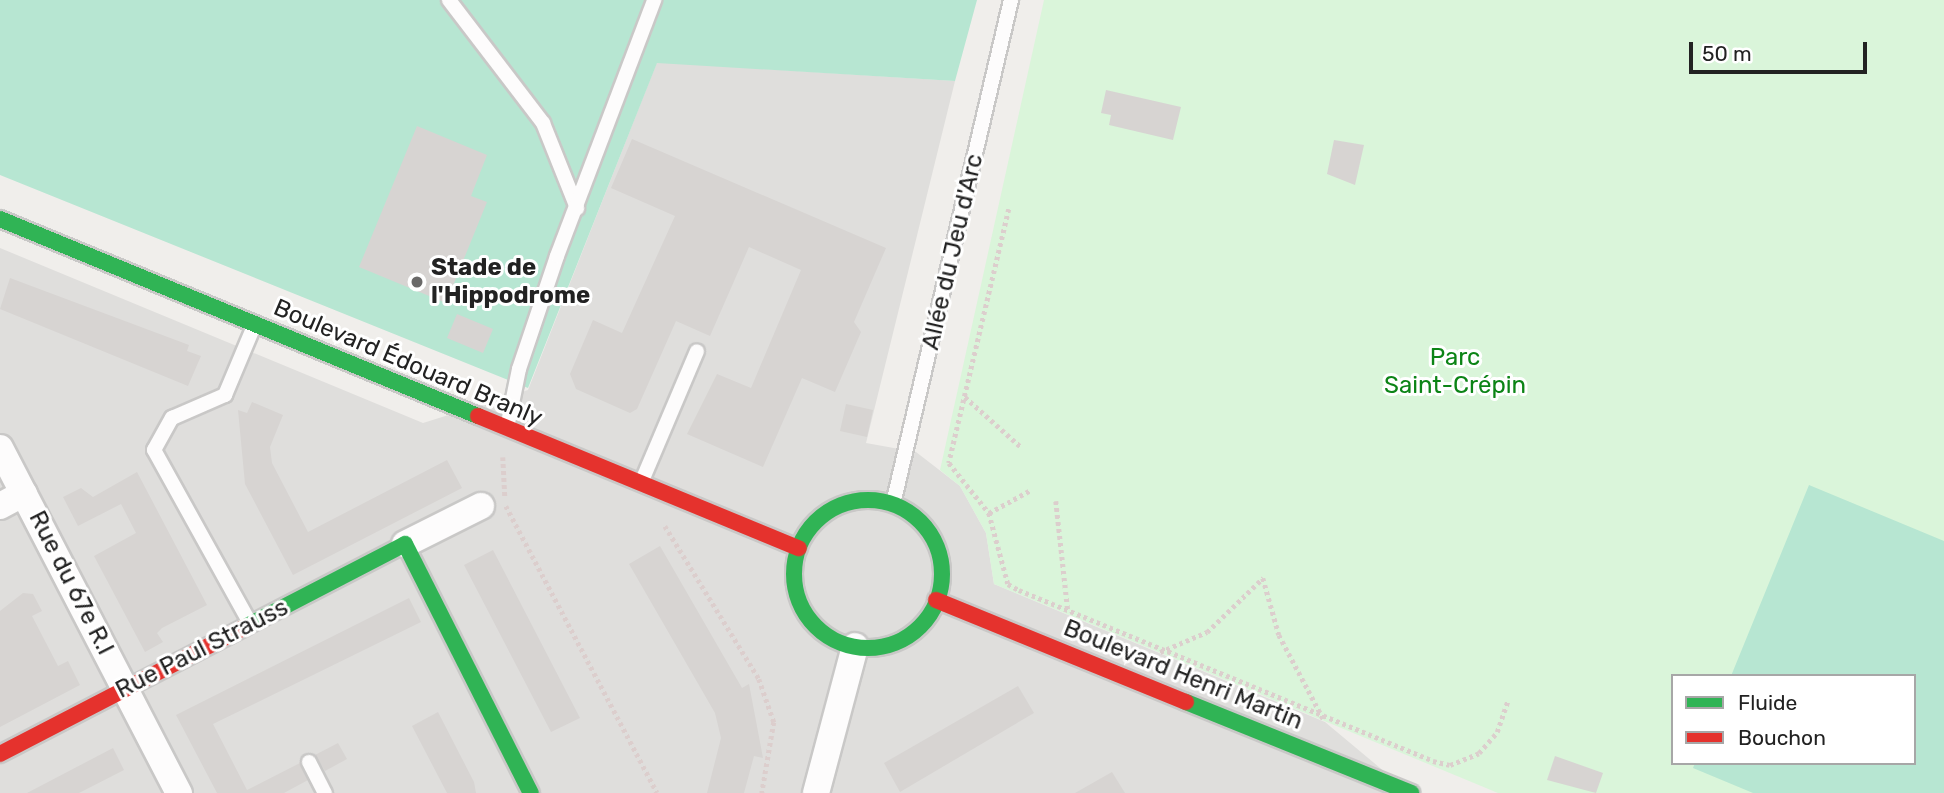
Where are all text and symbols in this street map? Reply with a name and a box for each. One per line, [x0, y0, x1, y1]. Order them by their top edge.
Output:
scale bar [1692, 28, 1870, 72]
text: 50 m [1702, 41, 1752, 66]
street label: Allée du Jeu d'Arc [916, 151, 990, 353]
place label: Stade de l'Hippodrome [431, 254, 590, 310]
marker: Stade de l'Hippodrome [409, 274, 425, 290]
street label: Boulevard Édouard Branly [269, 293, 547, 433]
park label: Parc Saint-Crépin [1384, 344, 1526, 400]
street label: Rue du 67e R.I [22, 506, 120, 660]
street label: Rue Paul Strauss [111, 593, 293, 705]
street label: Boulevard Henri Martin [1059, 614, 1307, 736]
legend [1671, 674, 1916, 765]
text: Fluide [1738, 690, 1797, 715]
text: Bouchon [1738, 725, 1826, 750]

